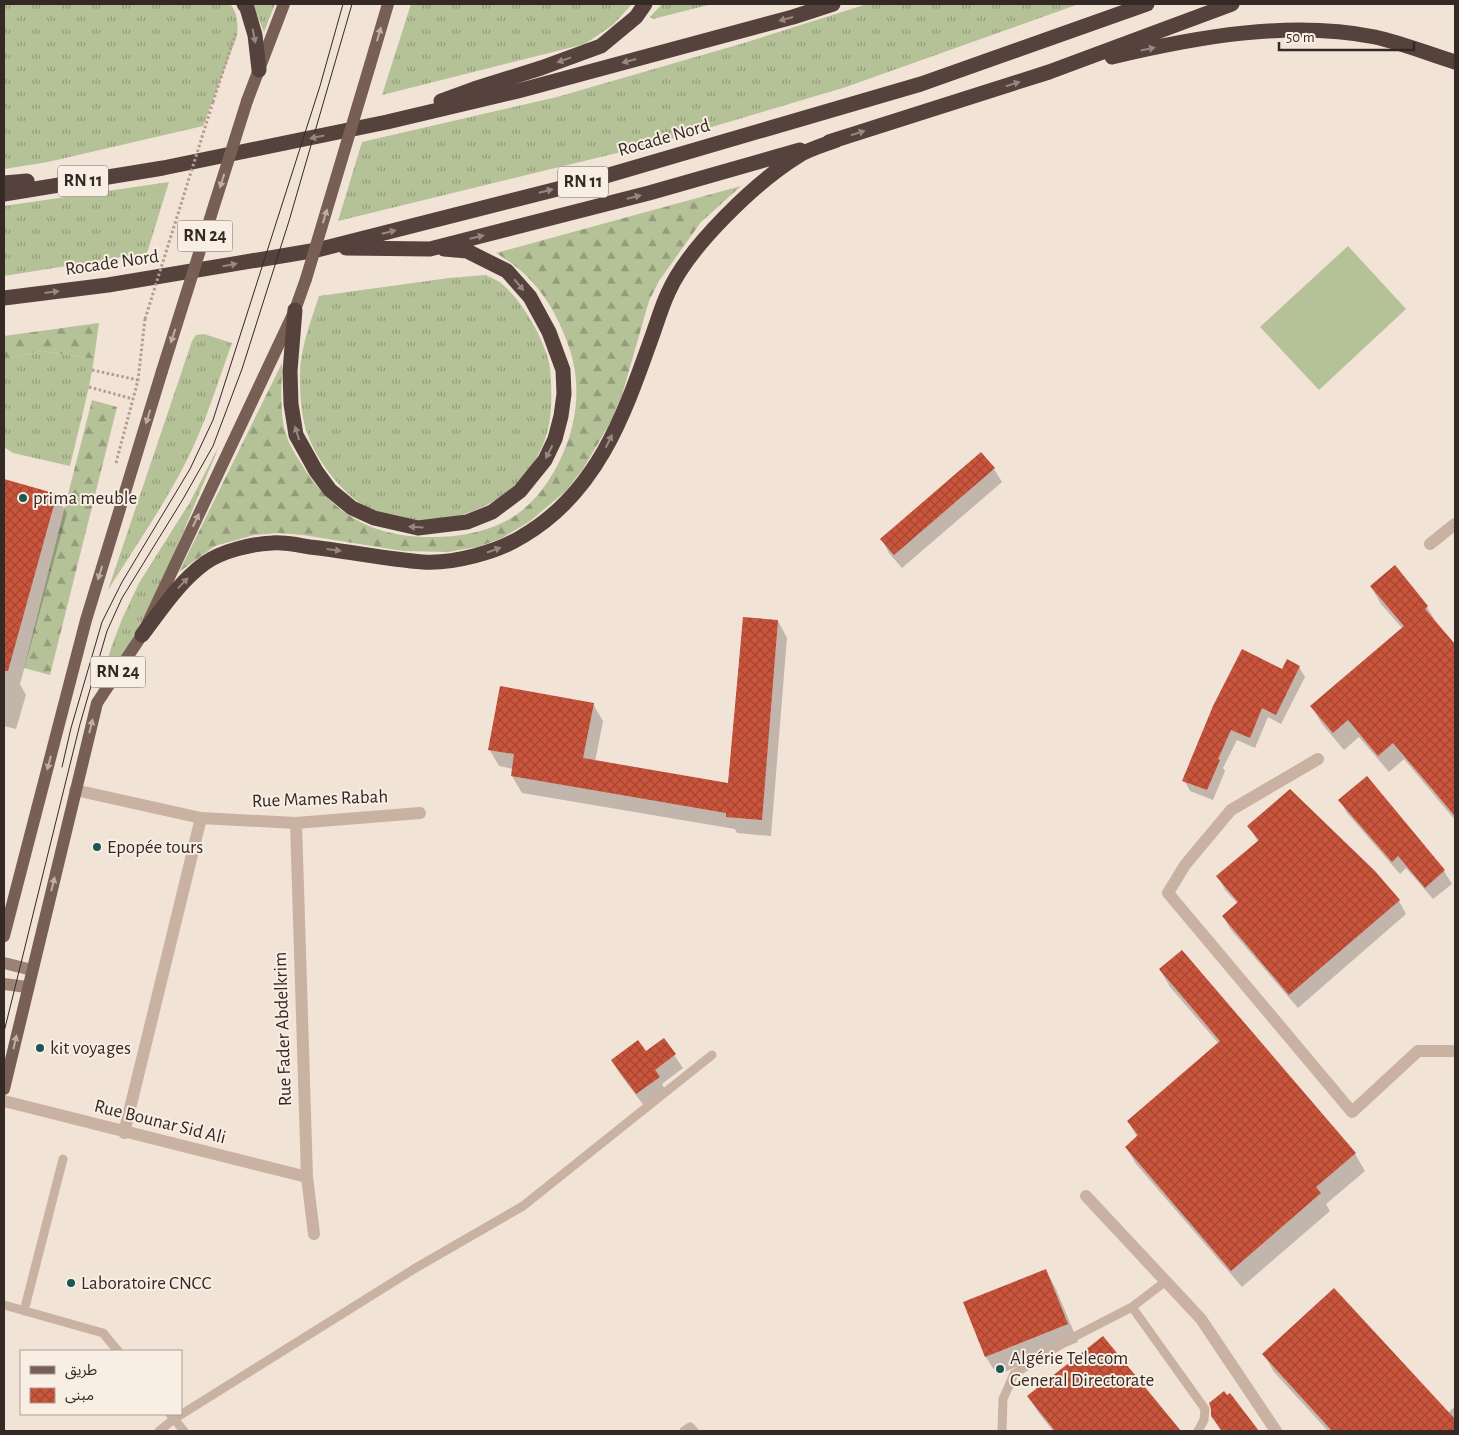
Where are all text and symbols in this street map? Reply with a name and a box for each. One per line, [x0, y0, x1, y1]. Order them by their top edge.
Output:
one-way arrow [779, 15, 794, 23]
scale bar [1279, 20, 1414, 52]
one-way arrow [375, 27, 383, 42]
one-way arrow [251, 29, 259, 45]
text: 50 m [1286, 30, 1315, 45]
one-way arrow [1140, 45, 1156, 53]
one-way arrow [556, 56, 571, 64]
one-way arrow [622, 57, 637, 65]
one-way arrow [1005, 80, 1020, 87]
street label: Rocade Nord [616, 116, 712, 160]
one-way arrow [850, 129, 865, 137]
one-way arrow [309, 133, 325, 141]
road number: RN 11 [58, 166, 108, 197]
road number: RN 11 [558, 166, 608, 198]
one-way arrow [218, 174, 226, 189]
one-way arrow [539, 187, 554, 195]
one-way arrow [627, 192, 642, 200]
one-way arrow [321, 208, 329, 223]
road number: RN 24 [178, 220, 232, 252]
one-way arrow [381, 227, 396, 235]
one-way arrow [469, 232, 484, 240]
street label: Rocade Nord [64, 247, 160, 279]
one-way arrow [222, 260, 238, 268]
one-way arrow [514, 278, 525, 291]
one-way arrow [44, 288, 60, 296]
one-way arrow [169, 329, 177, 344]
one-way arrow [143, 410, 151, 425]
one-way arrow [292, 425, 300, 440]
one-way arrow [605, 434, 613, 448]
one-way arrow [545, 444, 553, 459]
place label: prima meuble [33, 489, 137, 508]
marker: prima meuble [17, 492, 29, 504]
one-way arrow [193, 513, 201, 527]
one-way arrow [408, 522, 424, 530]
one-way arrow [326, 546, 342, 554]
one-way arrow [487, 546, 502, 554]
one-way arrow [96, 565, 104, 580]
one-way arrow [177, 577, 189, 589]
road number: RN 24 [90, 656, 146, 688]
one-way arrow [87, 719, 95, 734]
one-way arrow [45, 756, 53, 771]
street label: Rue Mames Rabah [251, 787, 389, 811]
place label: Epopée tours [107, 838, 203, 857]
marker: Epopée tours [91, 841, 103, 853]
one-way arrow [49, 876, 57, 891]
street label: Rue Fader Abdelkrim [271, 951, 295, 1107]
one-way arrow [11, 1034, 19, 1049]
place label: kit voyages [50, 1039, 131, 1058]
marker: kit voyages [34, 1042, 46, 1054]
street label: Rue Bounar Sid Ali [92, 1096, 228, 1148]
place label: Laboratoire CNCC [81, 1274, 211, 1293]
marker: Laboratoire CNCC [65, 1277, 77, 1289]
place label: Algérie Telecom General Directorate [1010, 1349, 1154, 1390]
legend [20, 1350, 182, 1415]
text: طريق [65, 1363, 97, 1380]
marker: Algérie Telecom General Directorate [994, 1363, 1006, 1375]
text: مبنى [65, 1388, 94, 1404]

